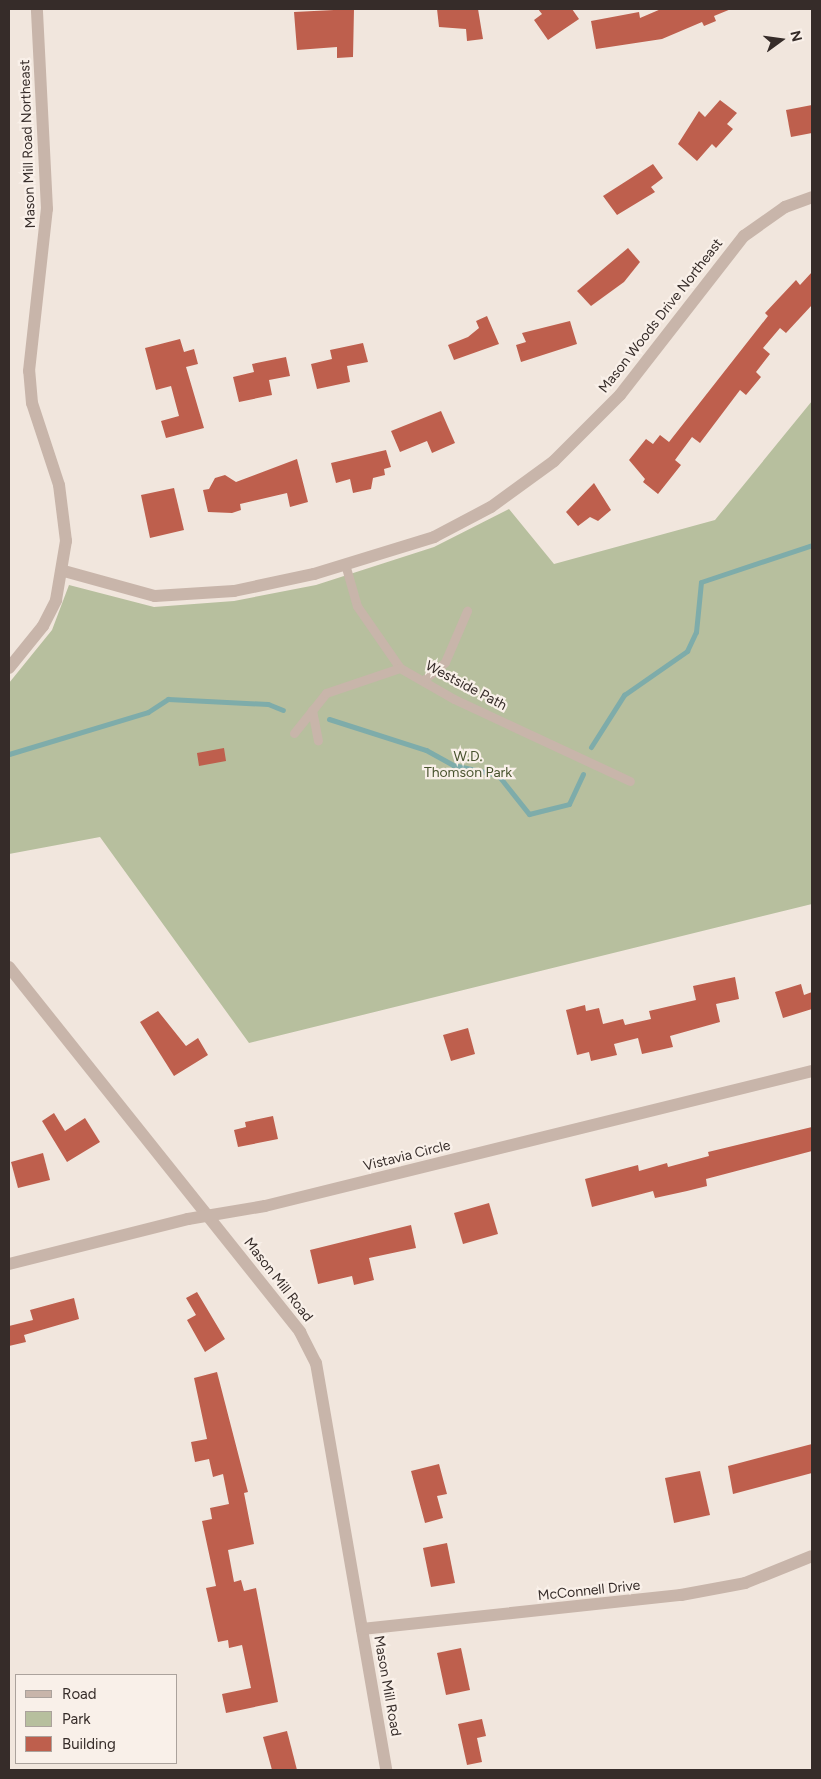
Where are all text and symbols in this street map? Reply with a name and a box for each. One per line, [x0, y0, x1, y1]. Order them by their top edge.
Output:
north arrow [756, 15, 806, 65]
text: N [786, 29, 806, 44]
street label: Mason Mill Road Northeast [17, 59, 39, 229]
street label: Mason Woods Drive Northeast [595, 235, 727, 397]
street label: Westside Path [422, 658, 510, 714]
park label: W.D. Thomson Park [424, 749, 512, 782]
street label: Vistavia Circle [362, 1137, 452, 1175]
street label: Mason Mill Road [240, 1235, 316, 1325]
street label: McConnell Drive [537, 1577, 641, 1605]
street label: Mason Mill Road [370, 1634, 404, 1738]
legend [15, 1674, 178, 1764]
text: Road [62, 1685, 97, 1703]
text: Park [62, 1710, 91, 1728]
text: Building [62, 1735, 116, 1753]

